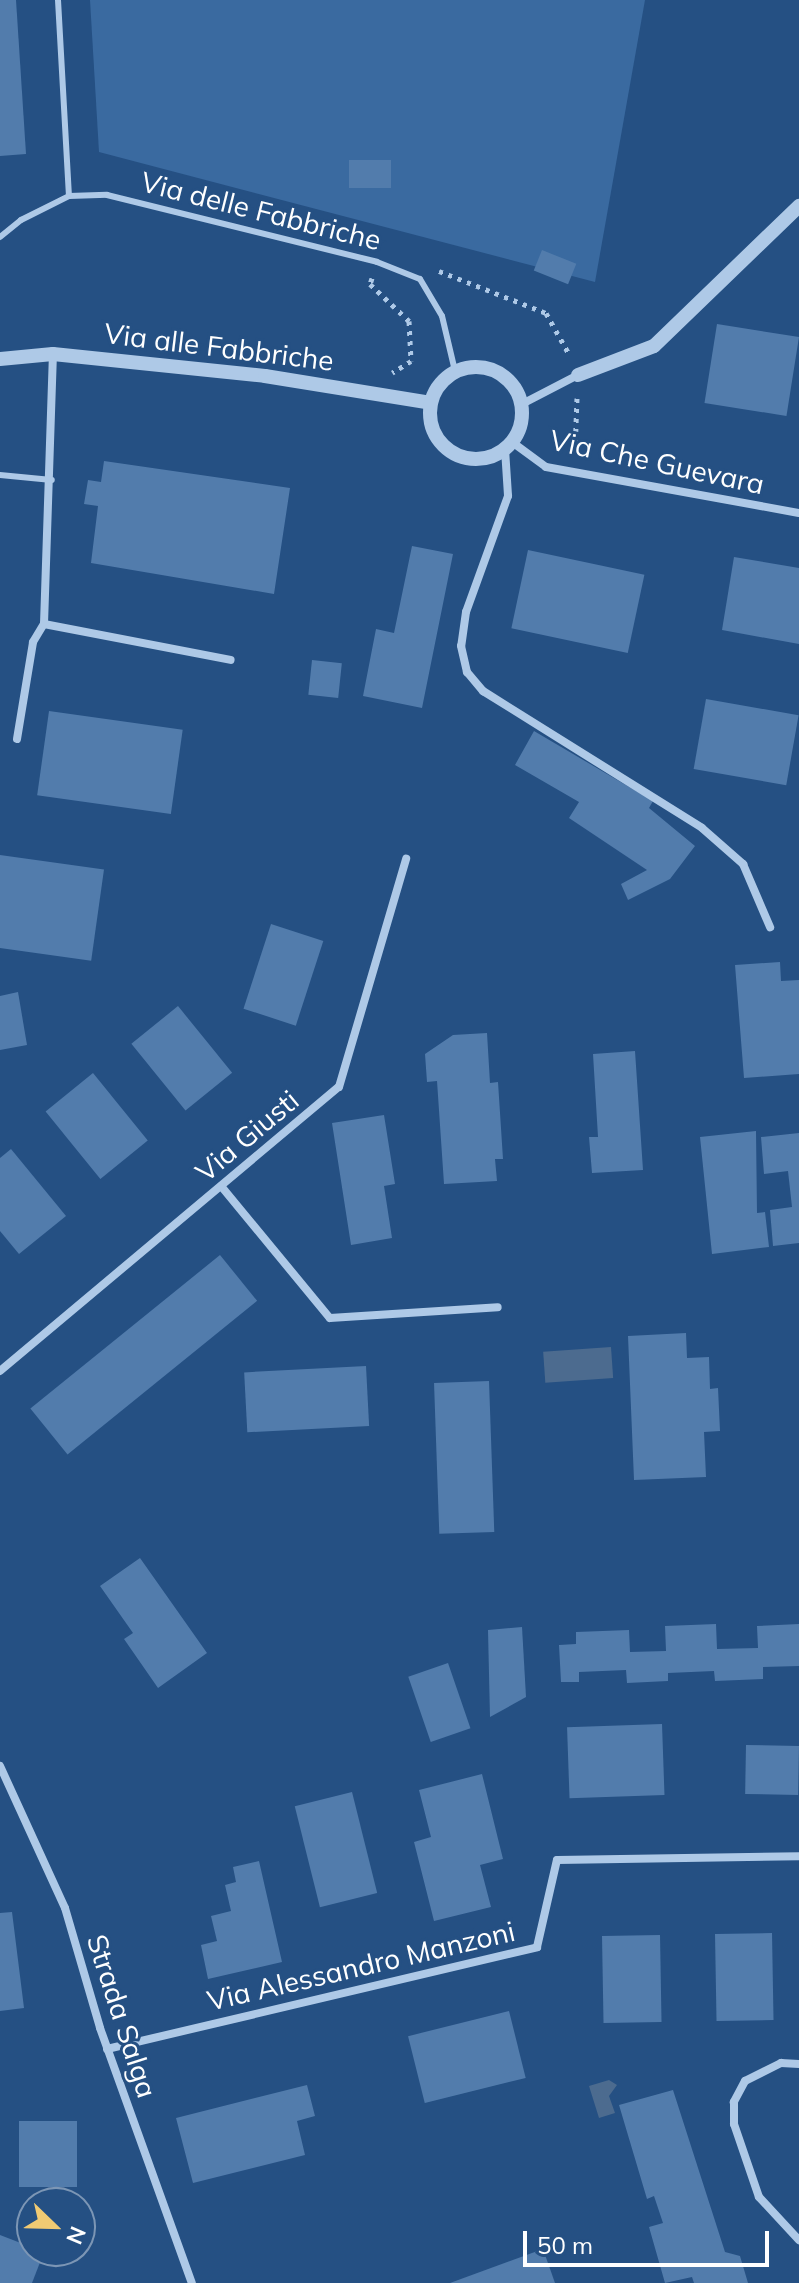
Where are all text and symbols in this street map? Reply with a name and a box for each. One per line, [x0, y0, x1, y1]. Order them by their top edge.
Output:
street label: Via delle Fabbriche [138, 165, 384, 257]
street label: Via alle Fabbriche [102, 316, 336, 378]
street label: Via Che Guevara [547, 423, 767, 501]
street label: Via Giusti [189, 1083, 305, 1189]
street label: Via Alessandro Manzoni [204, 1914, 518, 2018]
street label: Strada Salga [80, 1930, 164, 2102]
north arrow [16, 2187, 96, 2267]
scale bar [527, 2215, 773, 2265]
text: N [60, 2222, 92, 2249]
text: 50 m [537, 2230, 593, 2260]

